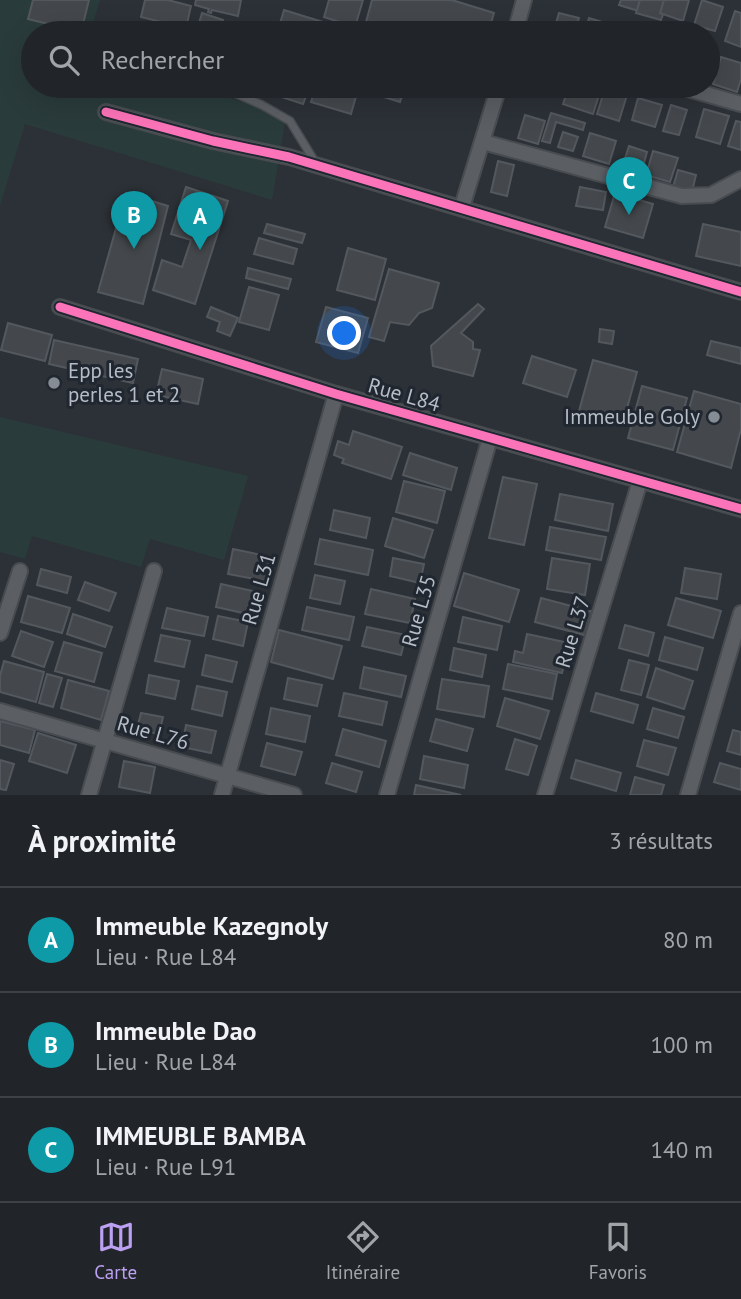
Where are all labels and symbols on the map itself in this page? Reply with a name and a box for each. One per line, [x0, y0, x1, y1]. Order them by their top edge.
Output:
pin: C [606, 157, 652, 215]
pin: B [111, 191, 157, 249]
pin: A [177, 192, 223, 250]
your location [327, 316, 361, 350]
place label: Epp les perles 1 et 2 [68, 357, 180, 408]
street label: Rue L84 [365, 371, 443, 418]
marker: Epp les perles 1 et 2 [46, 375, 62, 391]
place label: Immeuble Goly [564, 403, 700, 430]
marker: Immeuble Goly [706, 409, 722, 425]
street label: Rue L31 [235, 550, 282, 628]
street label: Rue L35 [395, 572, 442, 650]
street label: Rue L37 [549, 593, 596, 671]
street label: Rue L76 [114, 709, 192, 756]

